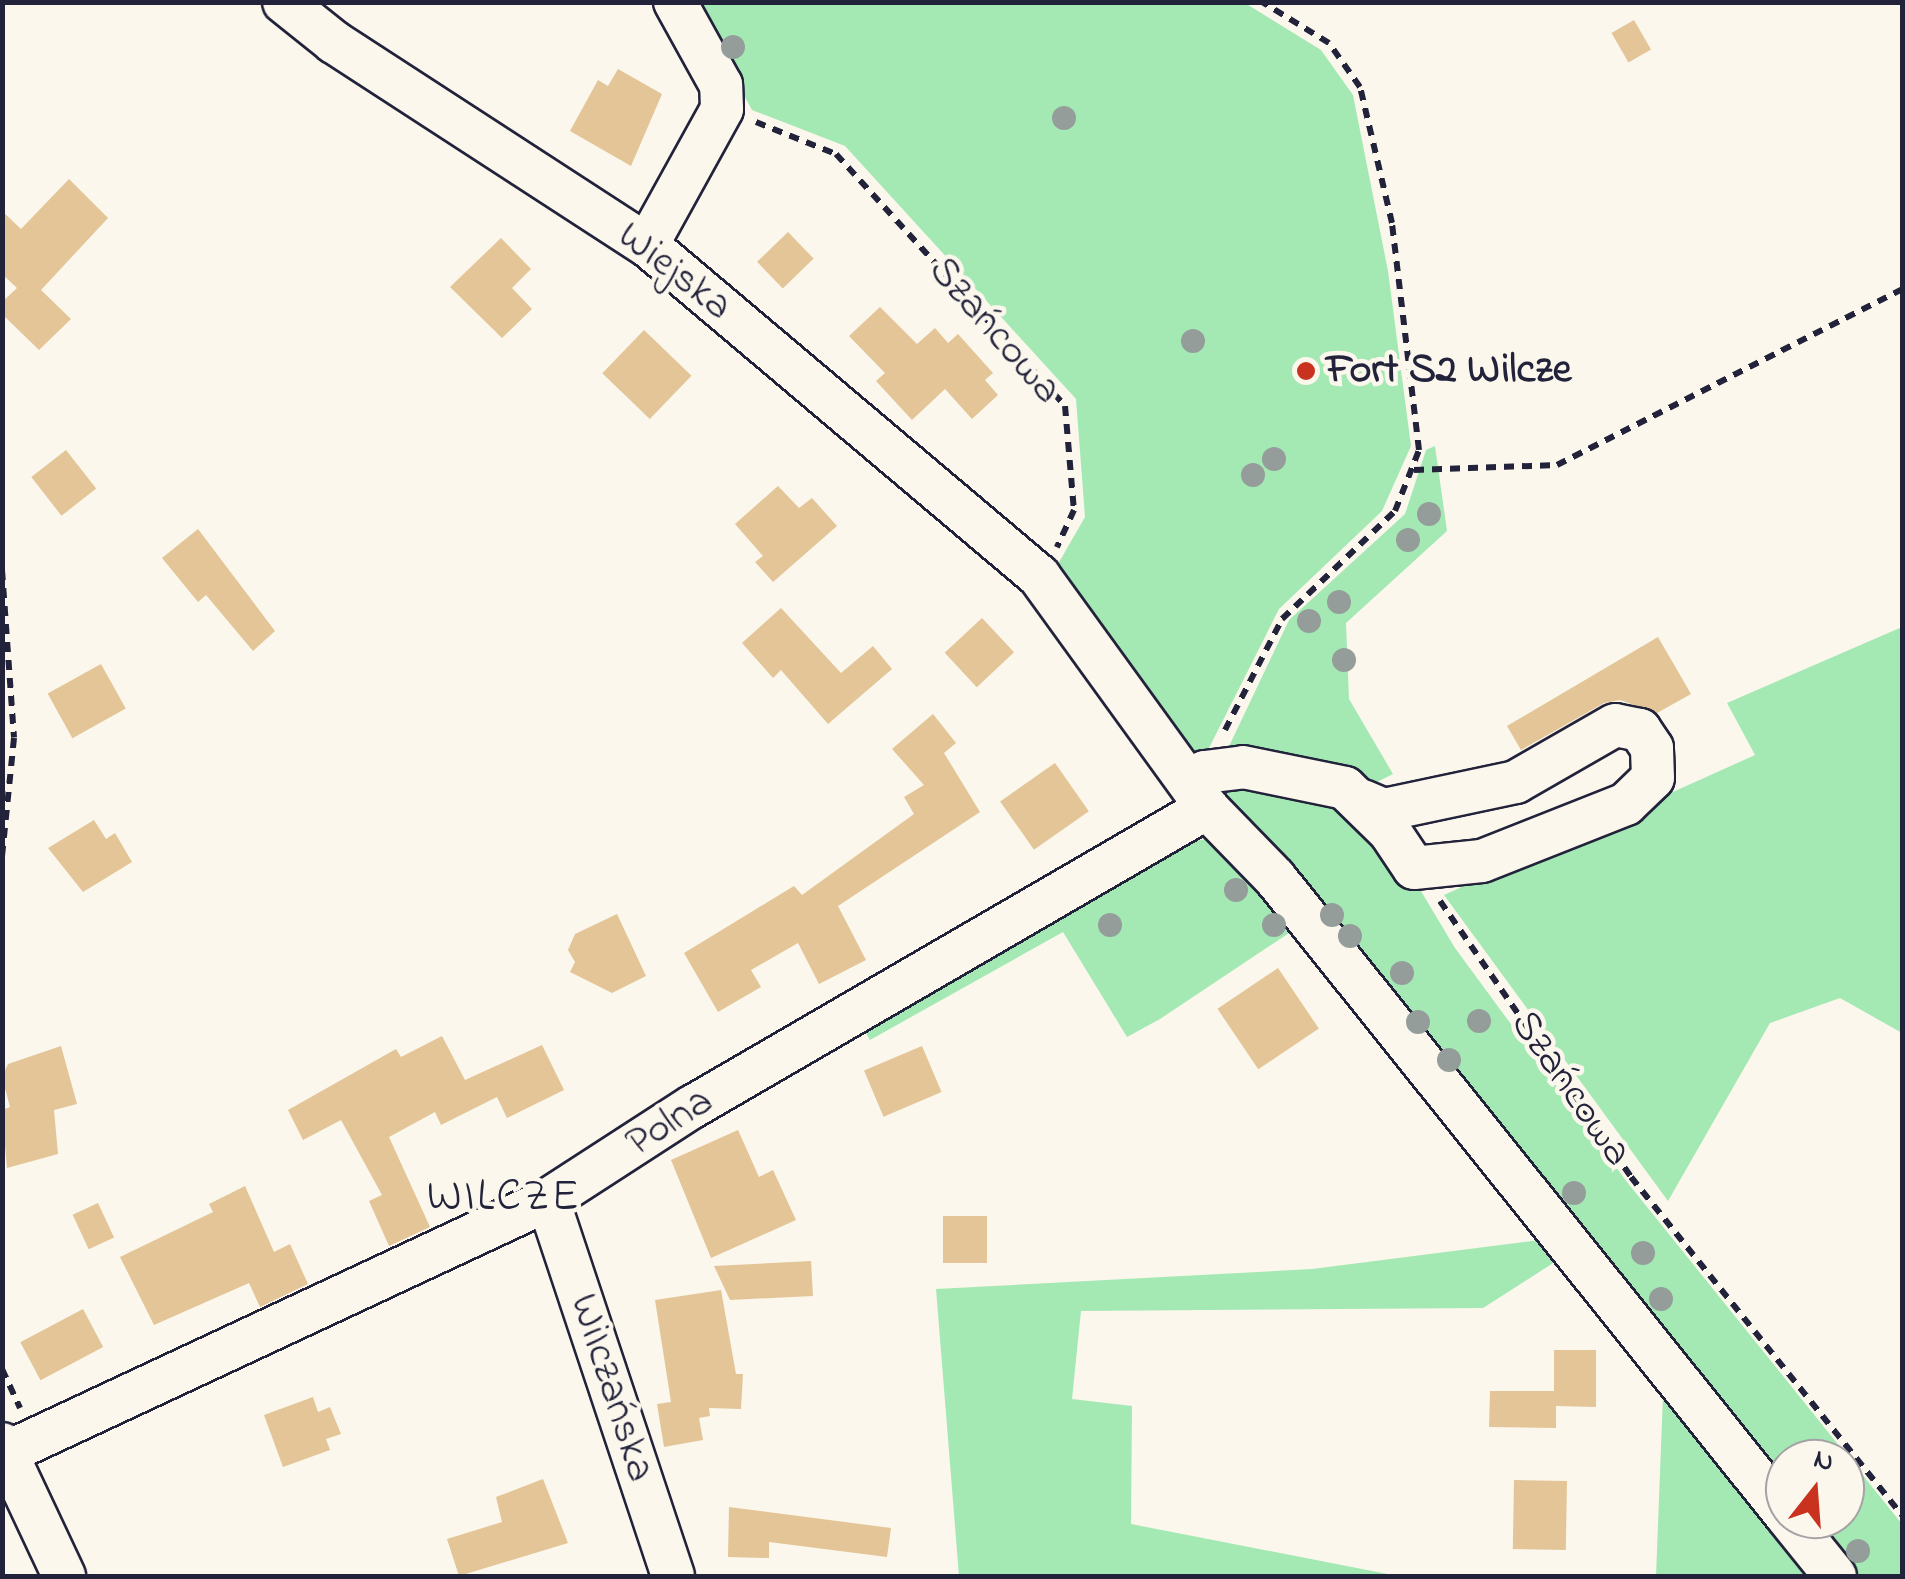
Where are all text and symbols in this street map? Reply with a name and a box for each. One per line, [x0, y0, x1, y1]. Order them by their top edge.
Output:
street label: Wiejska [607, 212, 741, 332]
street label: Szańcowa [916, 247, 1072, 415]
place label: Fort S2 Wilcze [1326, 346, 1572, 396]
marker: Fort S2 Wilcze [1295, 360, 1317, 382]
street label: Szańcowa [1498, 1001, 1642, 1177]
street label: Polna [617, 1077, 723, 1169]
district label: WILCZE [427, 1172, 581, 1226]
street label: WiIczańska [557, 1288, 665, 1488]
north arrow [1765, 1439, 1865, 1539]
text: N [1808, 1439, 1838, 1484]

